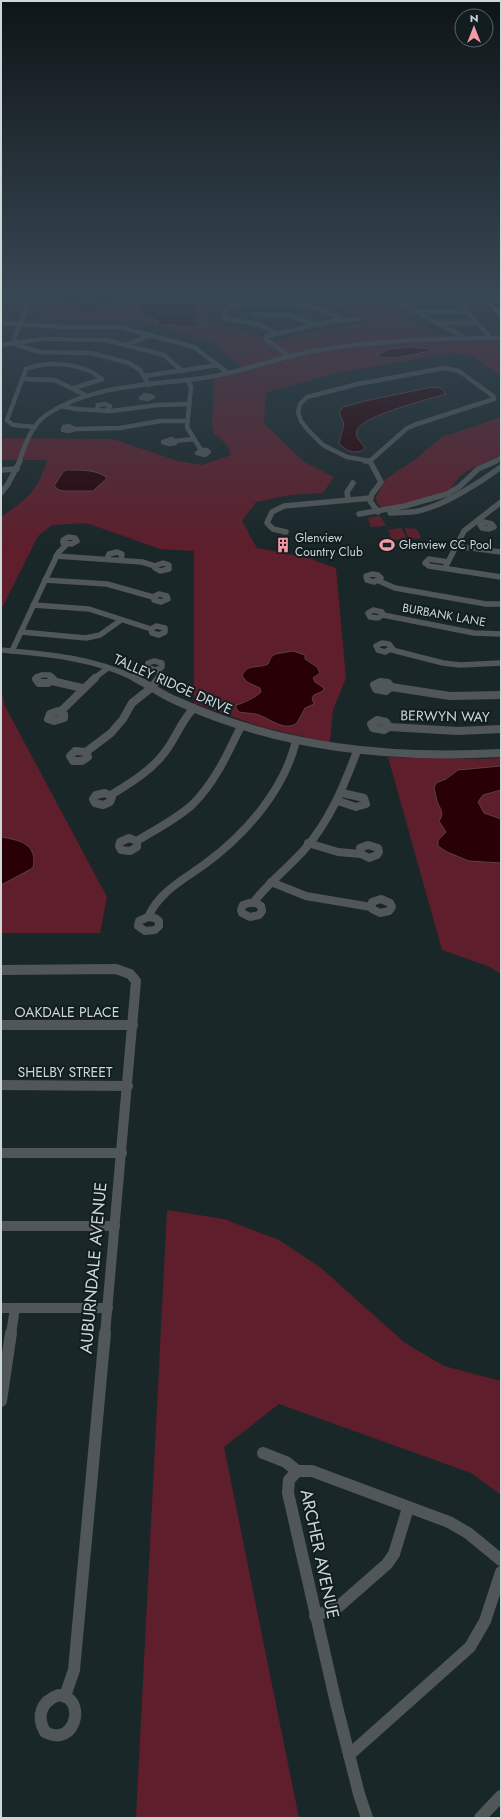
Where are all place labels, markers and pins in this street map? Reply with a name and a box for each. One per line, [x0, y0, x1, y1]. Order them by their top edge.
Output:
place label: Glenview Country Club [295, 529, 363, 561]
building icon: Glenview Country Club [274, 536, 292, 554]
sports icon: Glenview CC Pool [378, 536, 396, 554]
place label: Glenview CC Pool [399, 536, 492, 554]

